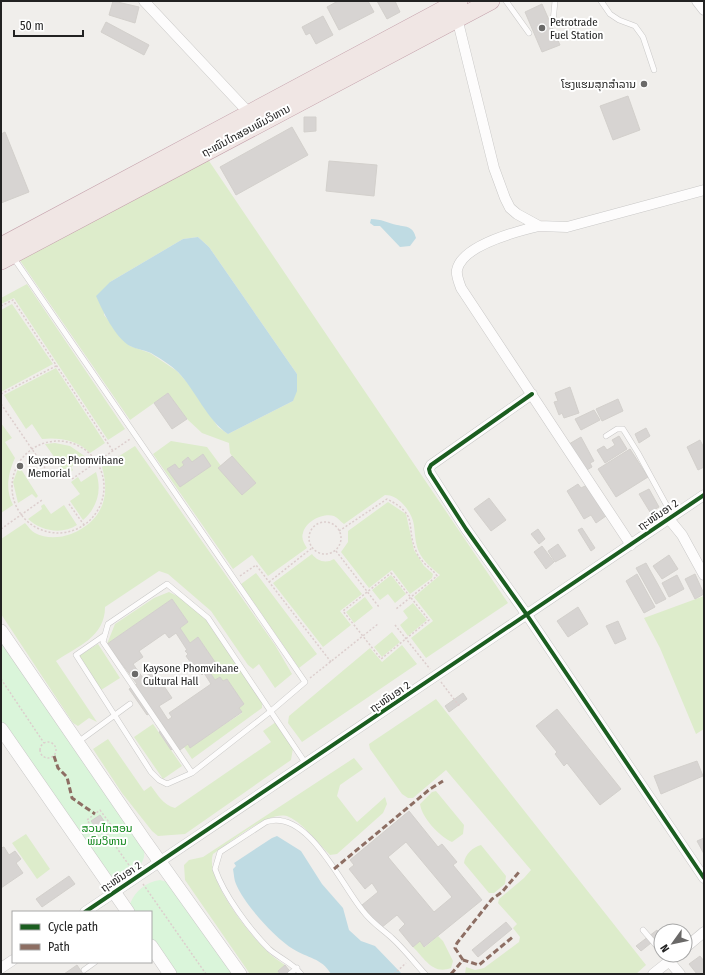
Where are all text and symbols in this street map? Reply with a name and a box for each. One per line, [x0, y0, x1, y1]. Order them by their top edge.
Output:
scale bar [14, 12, 83, 38]
place label: Petrotrade Fuel Station [550, 16, 603, 42]
text: 50 m [20, 19, 44, 33]
marker: Petrotrade Fuel Station [537, 23, 547, 33]
place label: ໂຮງແຮມສຸກສໍາລານ [560, 78, 636, 92]
marker: ໂຮງແຮມສຸກສໍາລານ [639, 79, 649, 89]
street label: ຖະໜົນໄກສອນພົມວິຫານ [199, 102, 293, 160]
place label: Kaysone Phomvihane Memorial [28, 454, 124, 480]
marker: Kaysone Phomvihane Memorial [15, 461, 25, 471]
street label: ຖະໜົນອາ 2 [635, 497, 681, 533]
place label: Kaysone Phomvihane Cultural Hall [143, 662, 239, 688]
marker: Kaysone Phomvihane Cultural Hall [130, 669, 140, 679]
street label: ຖະໜົນອາ 2 [367, 679, 413, 715]
park label: ສວນໄກສອນ ພົມວິຫານ [81, 822, 133, 848]
street label: ຖະໜົນອາ 2 [98, 859, 144, 895]
legend [12, 911, 152, 963]
text: Cycle path [48, 920, 98, 934]
north arrow [653, 923, 693, 963]
text: Path [48, 940, 70, 954]
text: N [658, 942, 672, 954]

